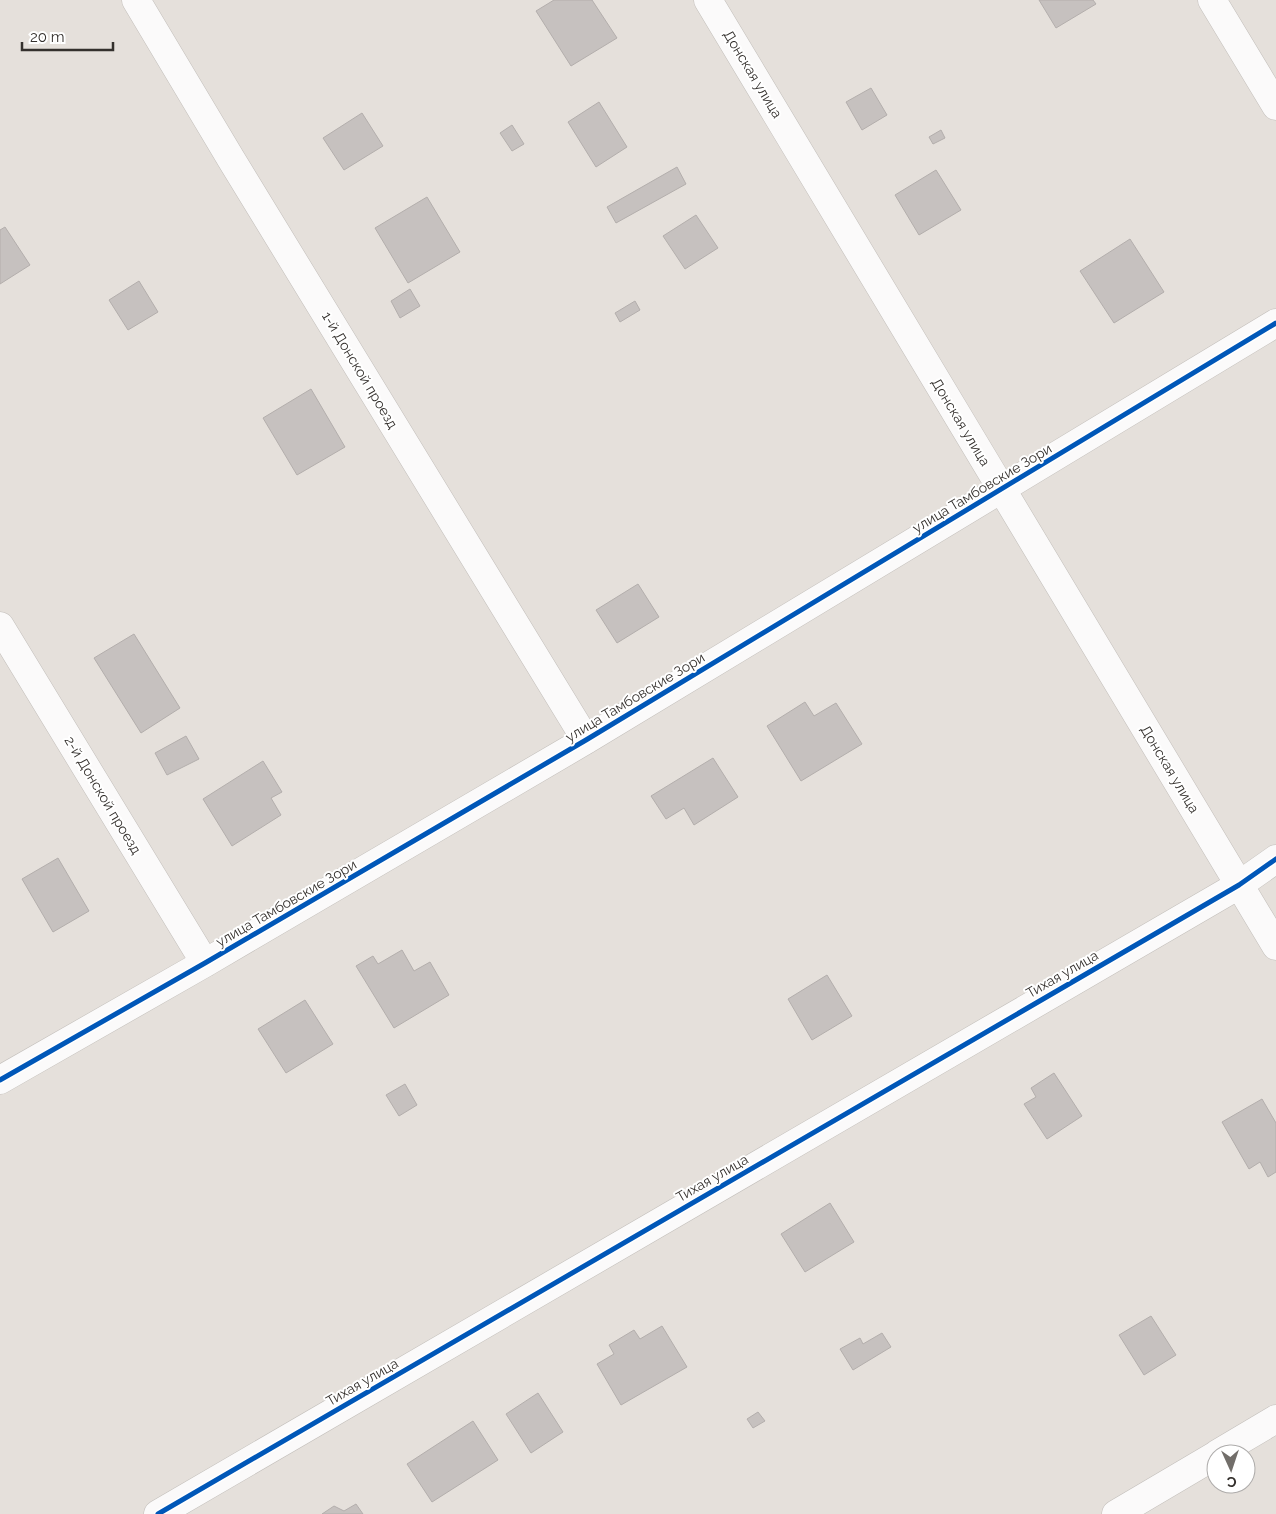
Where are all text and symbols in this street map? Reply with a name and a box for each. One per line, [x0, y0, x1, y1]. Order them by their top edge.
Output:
scale bar [22, 20, 114, 52]
street label: Донская улица [720, 27, 786, 121]
text: 20 m [30, 28, 65, 46]
street label: 1-й Донской проезд [319, 309, 401, 431]
street label: Донская улица [928, 375, 994, 469]
street label: улица Тамбовские Зори [909, 440, 1055, 536]
street label: улица Тамбовские Зори [562, 649, 708, 745]
street label: Донская улица [1137, 722, 1203, 816]
street label: 2-й Донской проезд [61, 733, 145, 857]
street label: улица Тамбовские Зори [213, 856, 359, 950]
street label: Тихая улица [1023, 947, 1101, 1001]
street label: Тихая улица [673, 1151, 751, 1205]
street label: Тихая улица [323, 1355, 401, 1409]
north arrow [1206, 1444, 1256, 1494]
text: С [1226, 1474, 1237, 1490]

